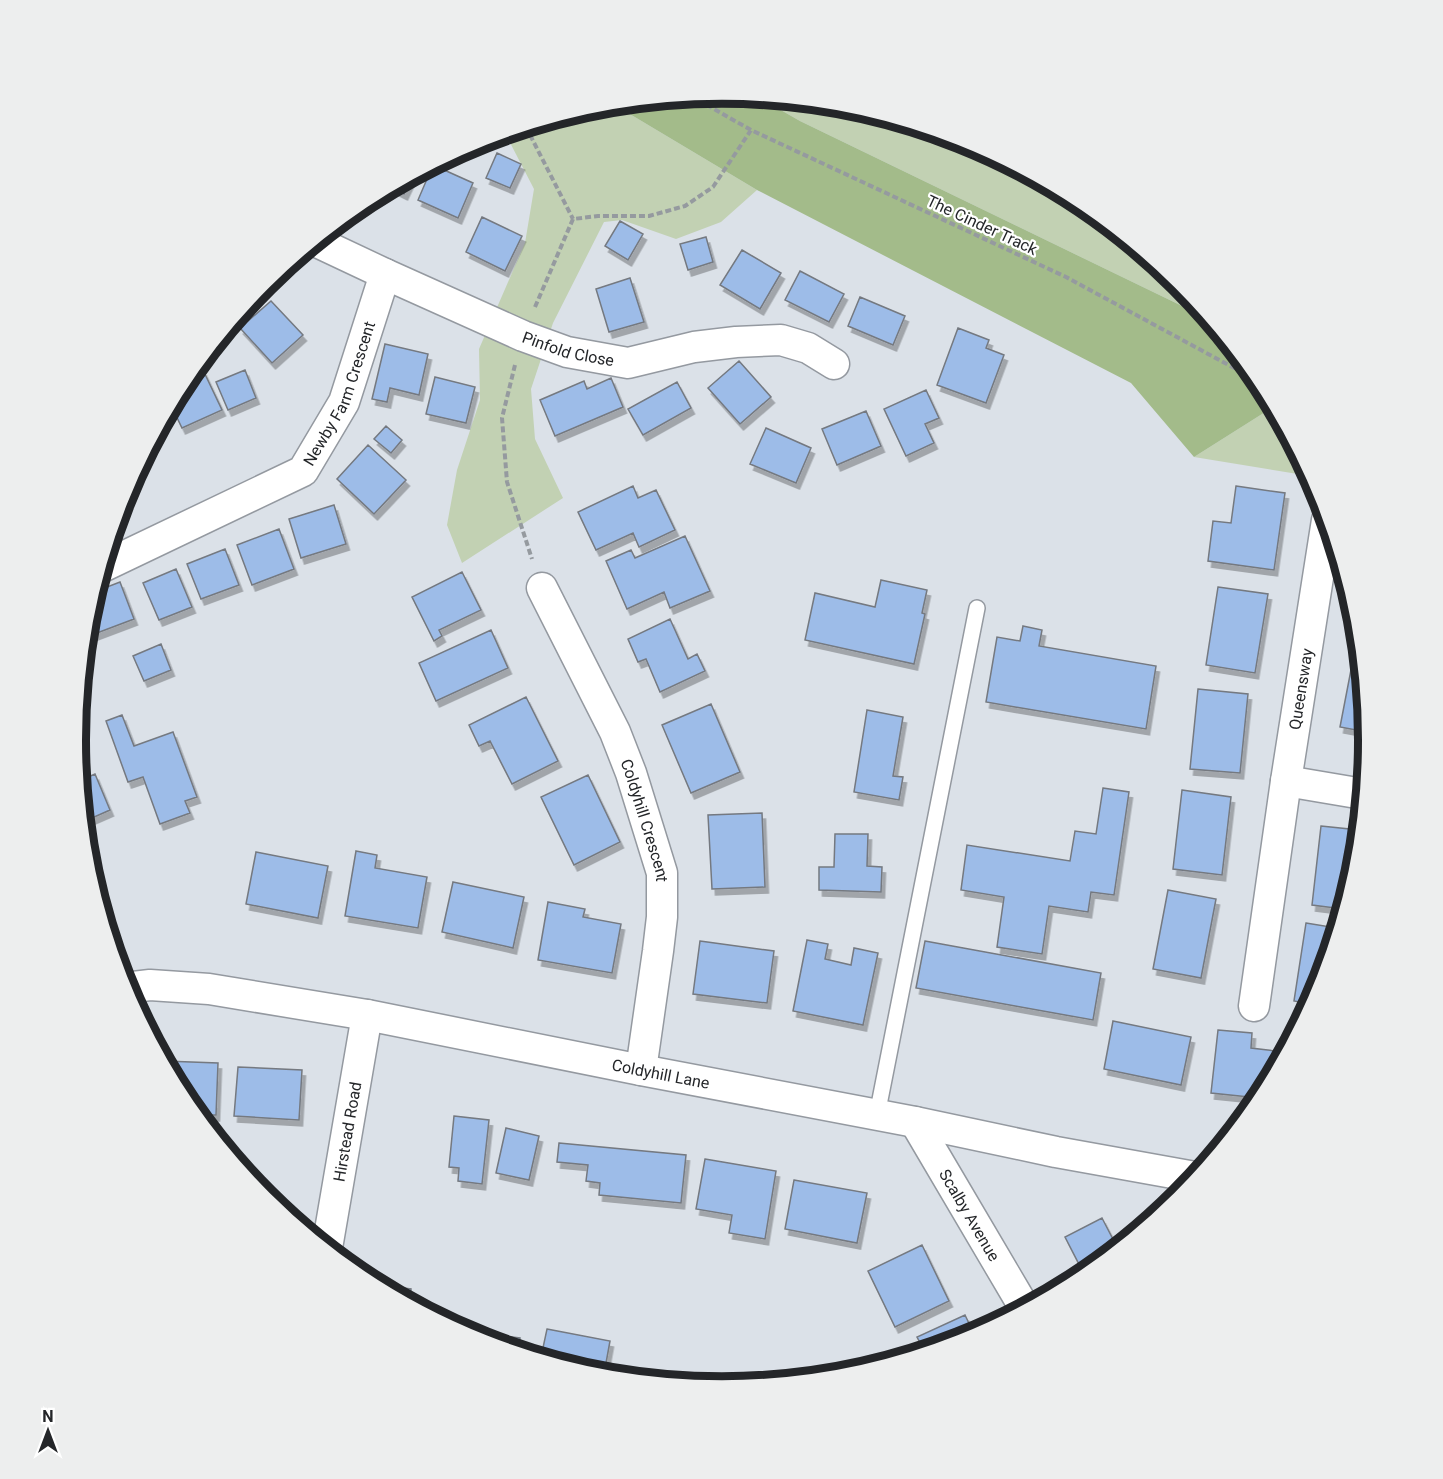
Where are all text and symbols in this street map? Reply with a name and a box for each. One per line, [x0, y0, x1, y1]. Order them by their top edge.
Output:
street label: The Cinder Track [924, 191, 1041, 259]
street label: Newby Farm Crescent [299, 319, 379, 469]
street label: Pinfold Close [520, 327, 616, 370]
street label: Queensway [1285, 647, 1317, 731]
street label: Coldyhill Crescent [617, 756, 672, 882]
street label: Coldyhill Lane [610, 1055, 711, 1092]
street label: Hirstead Road [329, 1080, 365, 1183]
street label: Scalby Avenue [935, 1166, 1004, 1264]
north arrow [18, 1401, 78, 1461]
text: N [42, 1407, 54, 1426]

